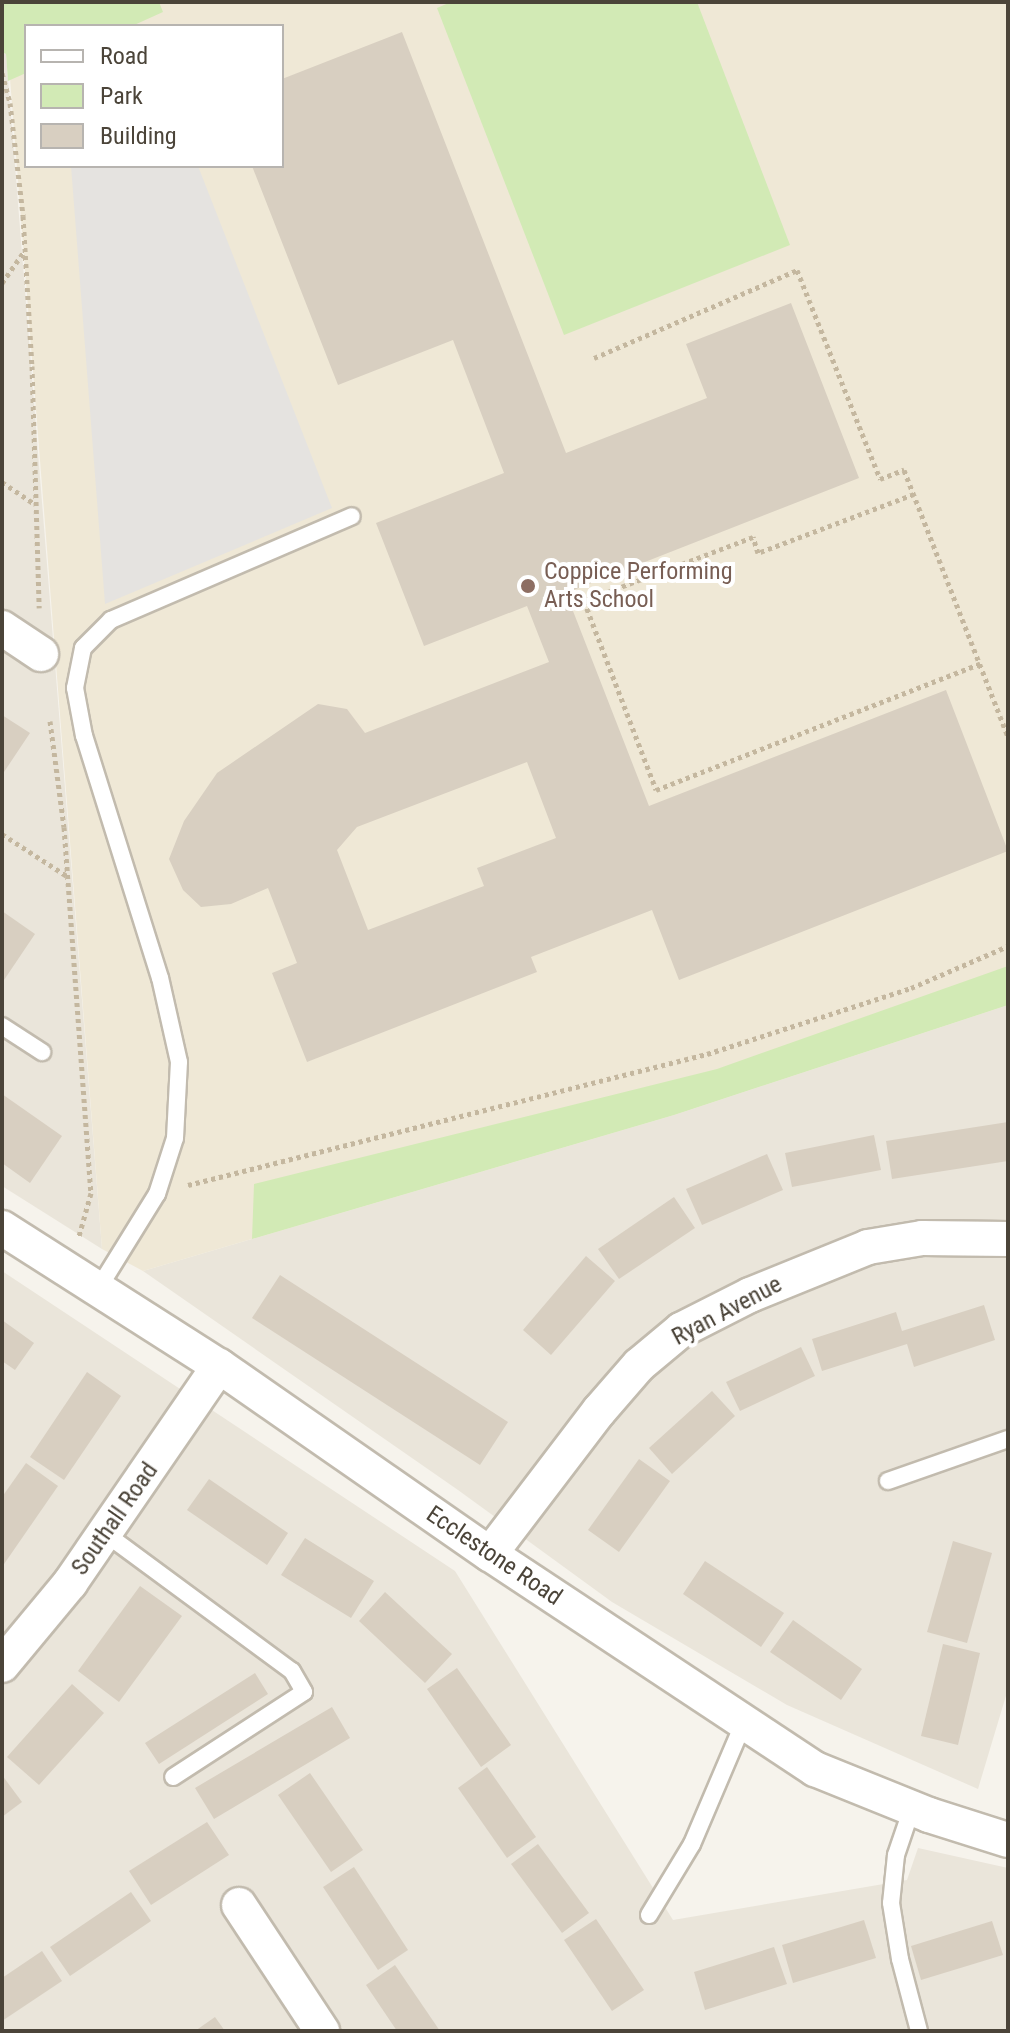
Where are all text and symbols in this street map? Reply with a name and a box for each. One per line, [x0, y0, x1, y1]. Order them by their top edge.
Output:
legend [24, 24, 284, 168]
text: Road [100, 42, 148, 70]
text: Park [100, 82, 143, 110]
text: Building [100, 122, 177, 150]
place label: Coppice Performing Arts School [544, 558, 733, 614]
marker: Coppice Performing Arts School [519, 577, 537, 595]
street label: Ryan Avenue [667, 1270, 787, 1352]
street label: Southall Road [66, 1457, 164, 1581]
street label: Ecclestone Road [421, 1500, 567, 1612]

